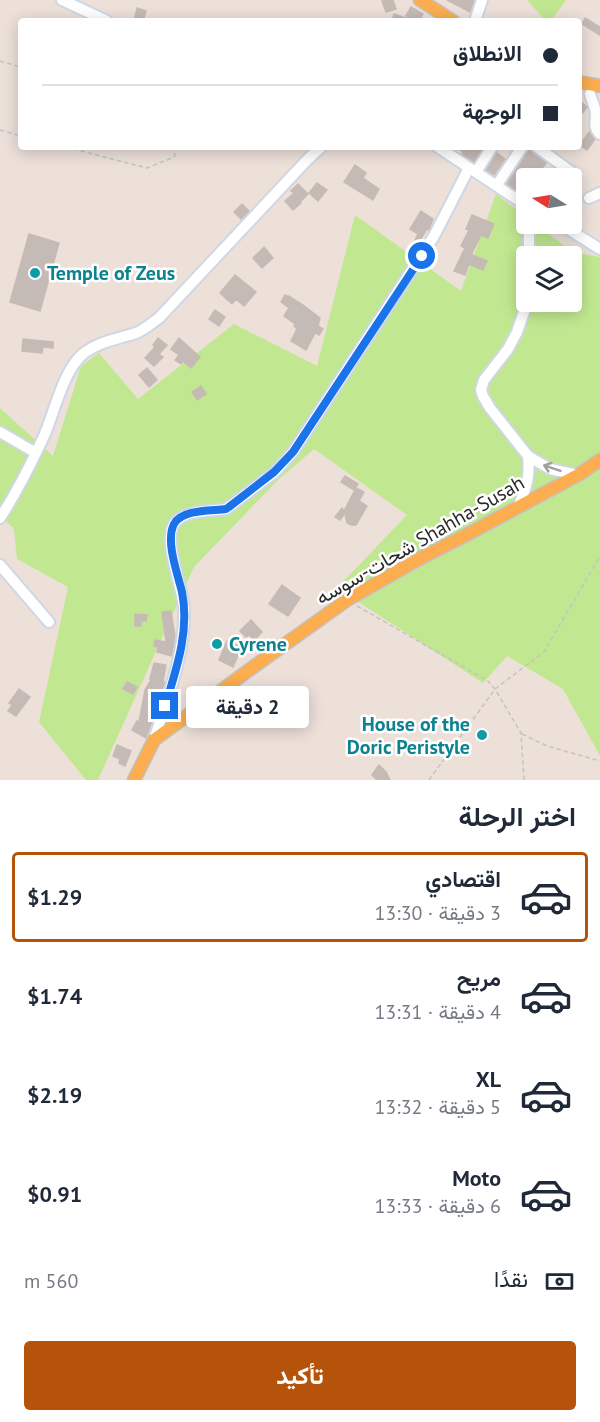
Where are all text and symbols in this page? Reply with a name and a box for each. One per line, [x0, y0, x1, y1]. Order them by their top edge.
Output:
text: الانطلاق [453, 39, 522, 67]
text: الوجهة [462, 97, 522, 125]
north arrow [516, 168, 582, 234]
map controls [516, 168, 582, 312]
route start [408, 242, 435, 269]
button: layers [516, 246, 582, 312]
place label: Temple of Zeus [47, 260, 175, 286]
marker: Temple of Zeus [28, 266, 42, 280]
one-way arrow [543, 462, 562, 473]
street label: شحات-سوسه Shahha-Susah [311, 470, 529, 610]
place label: Cyrene [229, 631, 287, 657]
marker: Cyrene [210, 637, 224, 651]
callout: 2 دقيقة [186, 685, 309, 727]
route end [151, 692, 178, 719]
text: 2 دقيقة [216, 694, 279, 720]
place label: House of the Doric Peristyle [347, 711, 470, 760]
marker: House of the Doric Peristyle [475, 728, 489, 742]
text: اختر الرحلة [458, 799, 576, 833]
text: اقتصادي [425, 865, 501, 893]
icon: car [519, 870, 573, 924]
text: $1.29 [27, 883, 82, 911]
text: 3 دقيقة · 13:30 [374, 900, 501, 926]
text: مريح [457, 964, 501, 992]
icon: car [519, 969, 573, 1023]
text: $1.74 [27, 982, 82, 1010]
text: 4 دقيقة · 13:31 [374, 999, 501, 1025]
text: XL [476, 1065, 501, 1093]
icon: car [519, 1068, 573, 1122]
text: $2.19 [27, 1081, 82, 1109]
text: 5 دقيقة · 13:32 [374, 1094, 501, 1120]
text: Moto [452, 1164, 501, 1192]
icon: car [519, 1167, 573, 1221]
text: $0.91 [27, 1180, 82, 1208]
text: 6 دقيقة · 13:33 [374, 1193, 501, 1219]
text: نقدًا [494, 1265, 528, 1293]
icon: cash [543, 1265, 576, 1298]
text: 560 m [24, 1268, 78, 1294]
button: تأكيد [24, 1341, 576, 1410]

